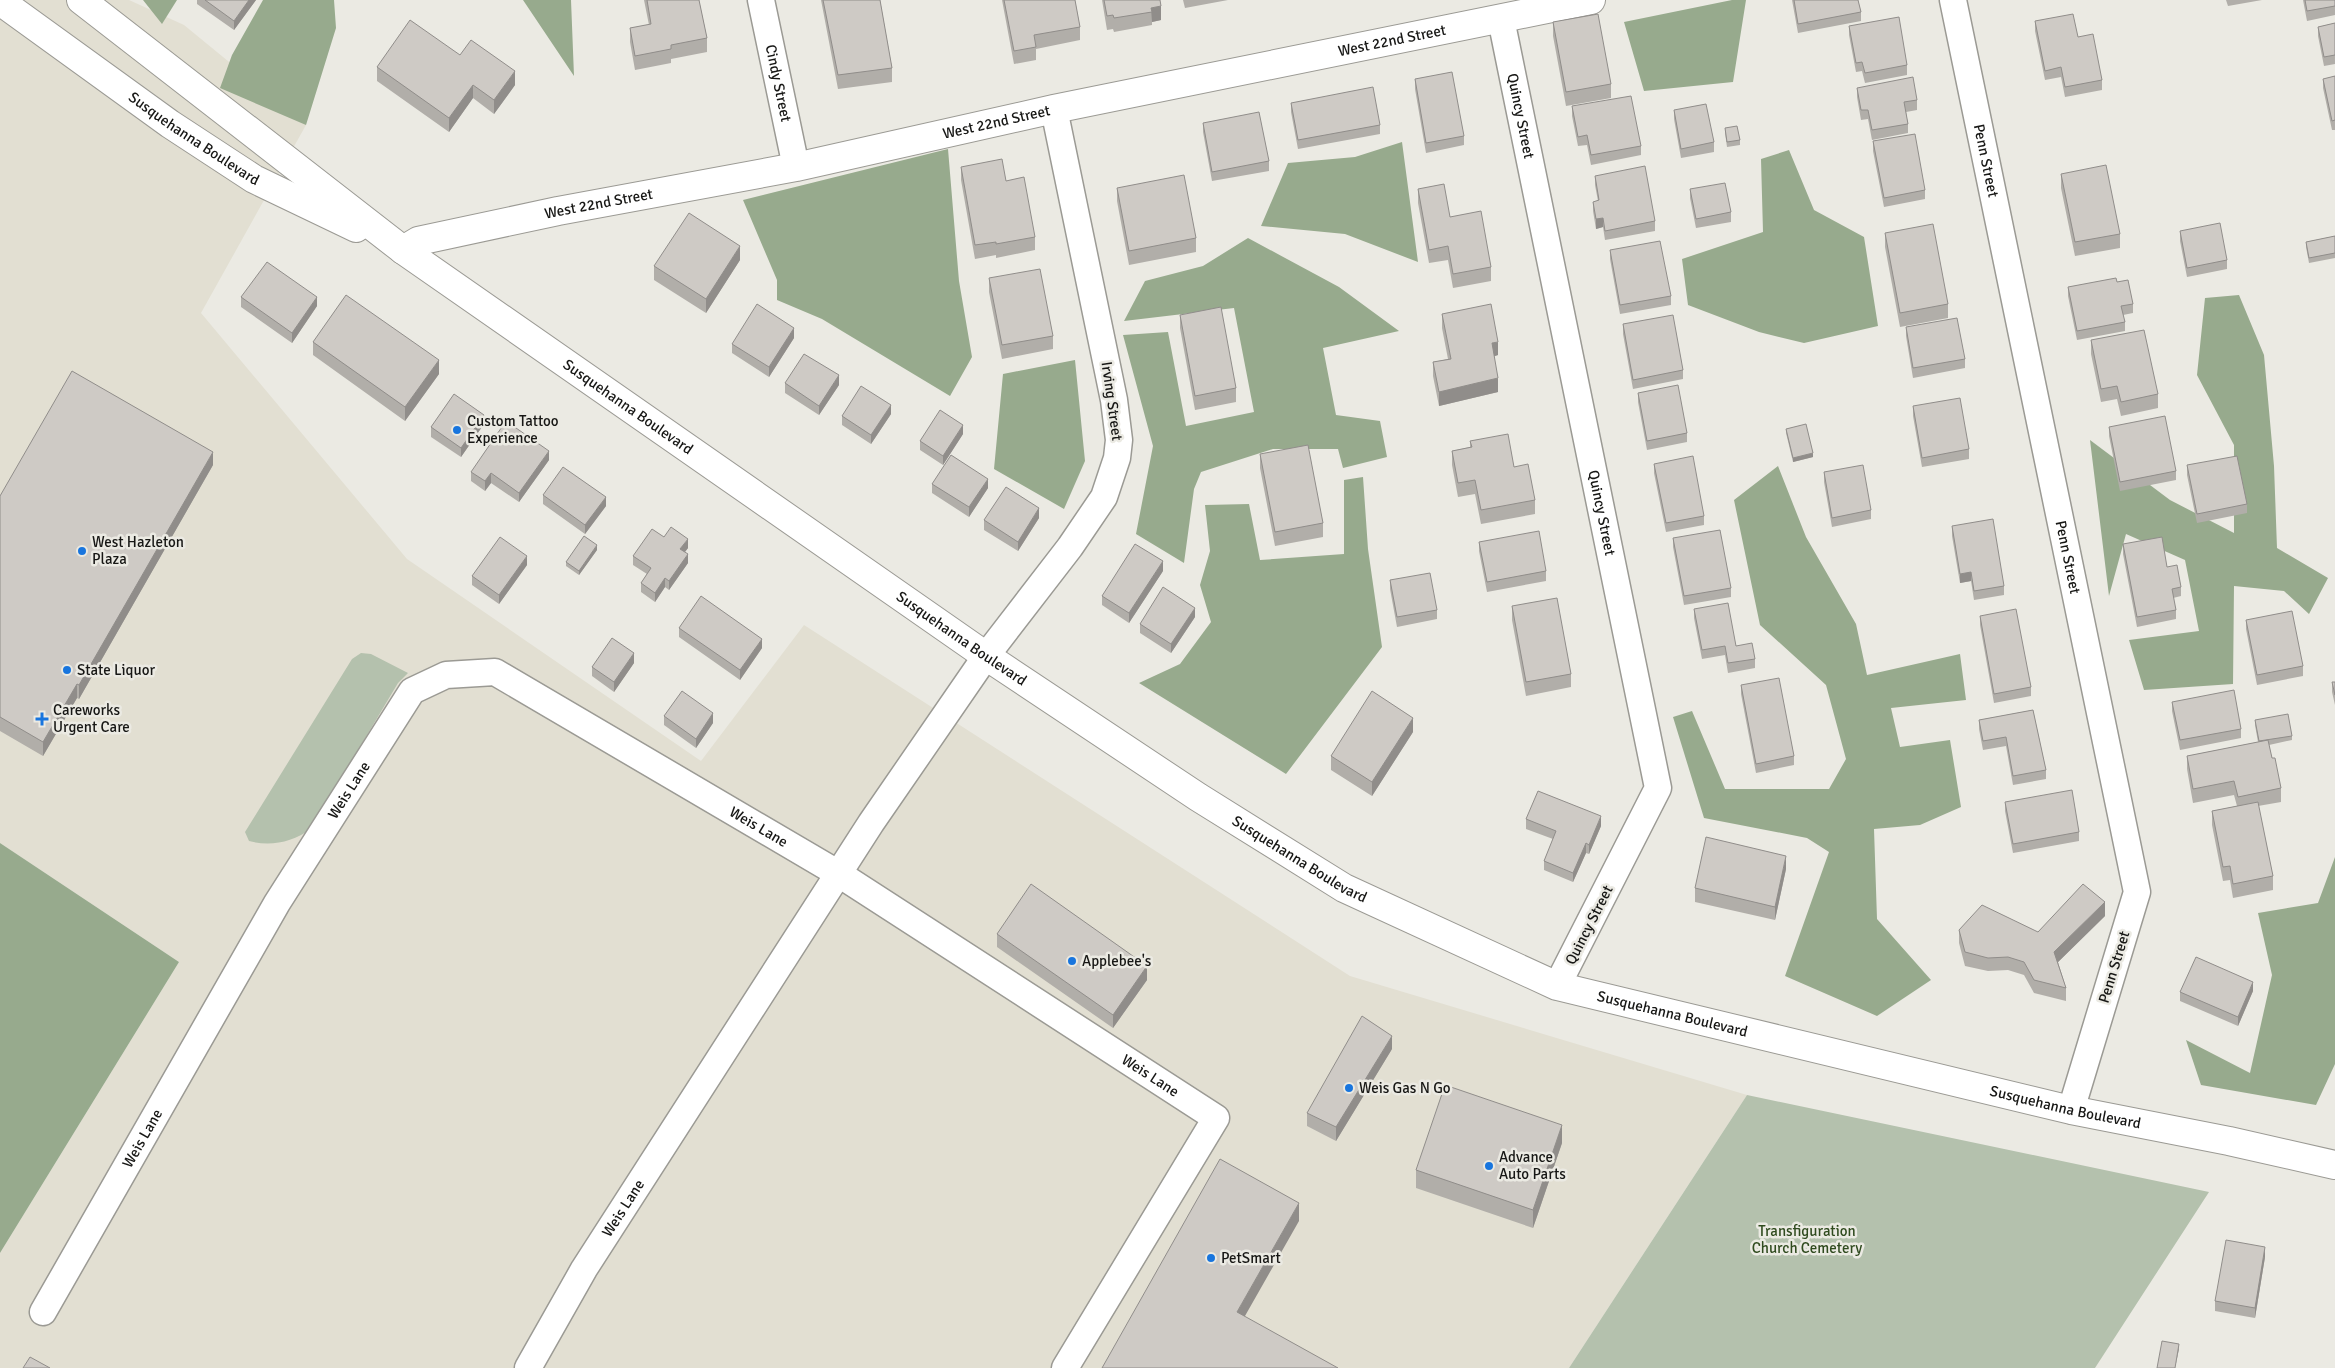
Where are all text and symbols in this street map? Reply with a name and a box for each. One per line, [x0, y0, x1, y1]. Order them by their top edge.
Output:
street label: West 22nd Street [1336, 21, 1447, 60]
street label: Cindy Street [762, 43, 795, 124]
street label: Quincy Street [1503, 72, 1538, 160]
street label: Susquehanna Boulevard [125, 88, 262, 189]
street label: West 22nd Street [941, 101, 1052, 143]
street label: Penn Street [1970, 122, 2002, 199]
street label: West 22nd Street [543, 185, 654, 223]
street label: Susquehanna Boulevard [560, 355, 697, 458]
street label: Irving Street [1098, 360, 1126, 442]
place label: Custom Tattoo Experience [467, 412, 559, 447]
marker: Custom Tattoo Experience [451, 424, 463, 436]
street label: Quincy Street [1584, 469, 1619, 557]
street label: Penn Street [2052, 519, 2084, 596]
place label: West Hazleton Plaza [92, 533, 184, 568]
marker: West Hazleton Plaza [76, 545, 88, 557]
street label: Susquehanna Boulevard [893, 587, 1030, 690]
place label: State Liquor [77, 661, 155, 679]
marker: State Liquor [61, 664, 73, 676]
place label: Careworks Urgent Care [53, 701, 130, 736]
marker: Careworks Urgent Care [35, 712, 49, 726]
street label: Weis Lane [324, 758, 374, 822]
street label: Weis Lane [726, 803, 791, 851]
street label: Susquehanna Boulevard [1229, 812, 1370, 906]
street label: Quincy Street [1561, 882, 1617, 968]
street label: Penn Street [2095, 929, 2133, 1005]
place label: Applebee's [1082, 952, 1152, 970]
marker: Applebee's [1066, 955, 1078, 967]
street label: Susquehanna Boulevard [1595, 987, 1750, 1041]
street label: Weis Lane [1118, 1050, 1182, 1101]
place label: Weis Gas N Go [1359, 1079, 1451, 1097]
marker: Weis Gas N Go [1343, 1082, 1355, 1094]
street label: Susquehanna Boulevard [1988, 1082, 2143, 1133]
street label: Weis Lane [118, 1106, 166, 1171]
place label: Advance Auto Parts [1499, 1148, 1566, 1183]
marker: Advance Auto Parts [1483, 1160, 1495, 1172]
street label: Weis Lane [598, 1176, 648, 1240]
park label: Transfiguration Church Cemetery [1752, 1222, 1862, 1257]
place label: PetSmart [1221, 1249, 1281, 1267]
marker: PetSmart [1205, 1252, 1217, 1264]

